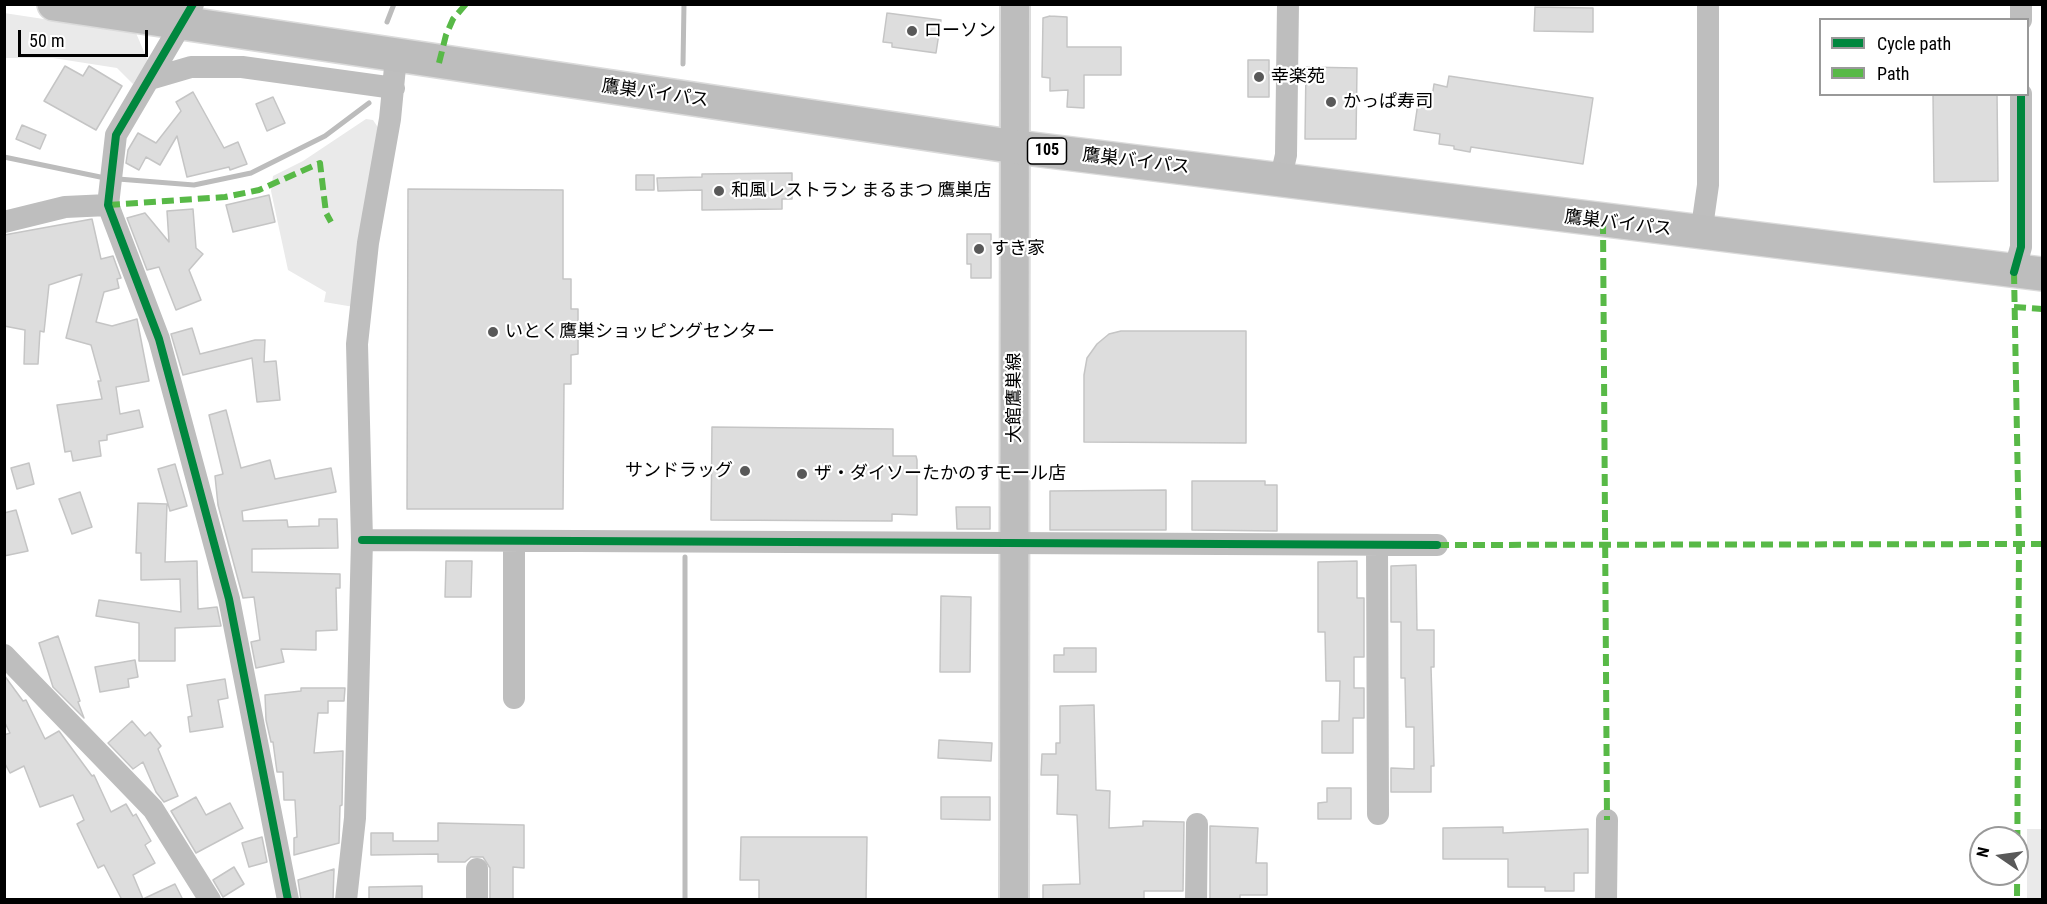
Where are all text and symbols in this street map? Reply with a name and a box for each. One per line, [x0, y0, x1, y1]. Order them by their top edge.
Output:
scale bar [21, 18, 152, 56]
legend [1819, 18, 2029, 96]
place label: ローソン [924, 20, 996, 42]
marker: ローソン [905, 24, 919, 38]
text: 50 m [29, 30, 64, 51]
text: Cycle path [1877, 33, 1951, 54]
text: Path [1877, 63, 1910, 84]
place label: 幸楽苑 [1271, 66, 1325, 88]
marker: 幸楽苑 [1252, 70, 1266, 84]
street label: 鷹巣バイパス [600, 76, 710, 112]
place label: かっぱ寿司 [1343, 91, 1433, 113]
marker: かっぱ寿司 [1324, 95, 1338, 109]
road number: 105 [1028, 138, 1066, 164]
street label: 鷹巣バイパス [1081, 145, 1191, 179]
place label: 和風レストラン まるまつ 鷹巣店 [731, 180, 991, 202]
marker: 和風レストラン まるまつ 鷹巣店 [712, 184, 726, 198]
street label: 鷹巣バイパス [1563, 207, 1673, 241]
place label: すき家 [991, 238, 1045, 260]
marker: すき家 [972, 242, 986, 256]
place label: いとく鷹巣ショッピングセンター [505, 321, 775, 343]
marker: いとく鷹巣ショッピングセンター [486, 325, 500, 339]
street label: 大館鷹巣線 [1004, 353, 1026, 443]
place label: サンドラッグ [625, 460, 733, 482]
place label: ザ・ダイソーたかのすモール店 [814, 463, 1066, 485]
marker: サンドラッグ [738, 464, 752, 478]
marker: ザ・ダイソーたかのすモール店 [795, 467, 809, 481]
north arrow [1969, 826, 2029, 886]
text: N [1973, 845, 1993, 859]

